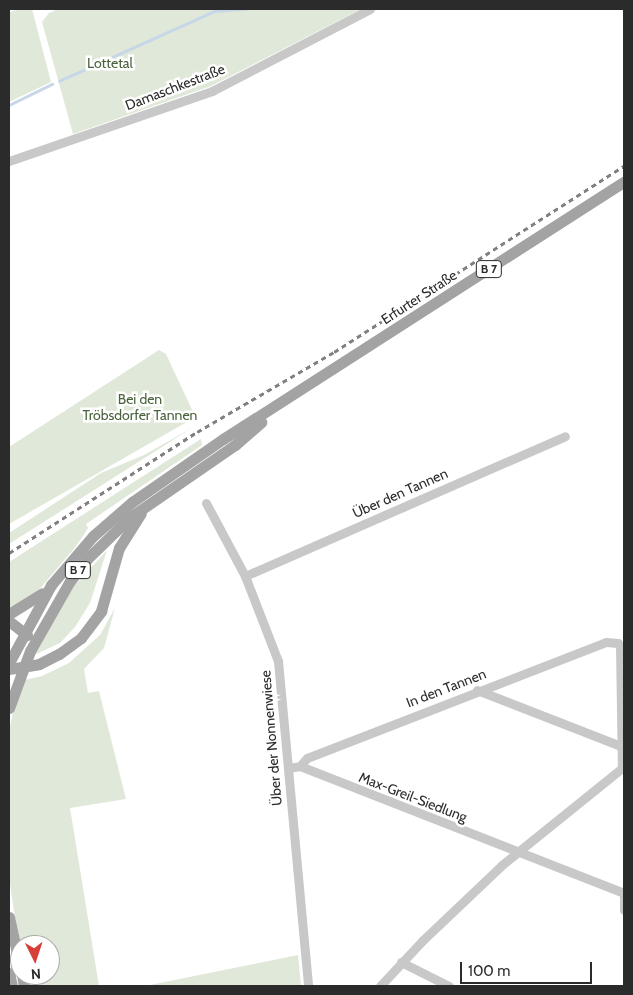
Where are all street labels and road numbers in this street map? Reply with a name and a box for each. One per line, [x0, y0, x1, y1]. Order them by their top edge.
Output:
street label: Damaschkestraße [123, 60, 227, 114]
road number: B 7 [475, 260, 503, 278]
street label: Erfurter Straße [378, 266, 460, 328]
street label: Über den Tannen [350, 465, 450, 521]
road number: B 7 [64, 560, 92, 580]
street label: In den Tannen [404, 665, 488, 711]
street label: Über der Nonnenwiese [257, 669, 285, 807]
street label: Max-Greil-Siedlung [356, 769, 470, 825]

